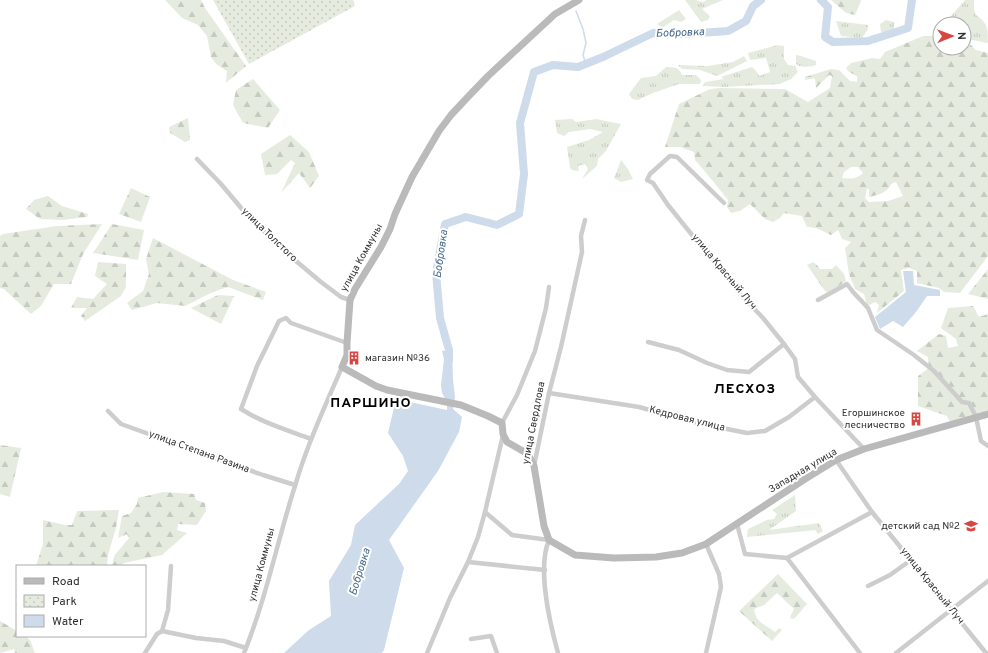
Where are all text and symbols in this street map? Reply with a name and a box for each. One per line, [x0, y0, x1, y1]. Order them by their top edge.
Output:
north arrow [932, 16, 972, 56]
water label: Бобровка [656, 25, 705, 41]
text: N [954, 32, 968, 40]
street label: улица Толстого [238, 205, 300, 265]
street label: улица Коммуны [338, 222, 386, 294]
water label: Бобровка [431, 229, 451, 279]
street label: улица Красный Луч [689, 232, 759, 312]
building icon: магазин №36 [346, 350, 362, 366]
place label: магазин №36 [365, 352, 430, 365]
street label: улица Свердлова [520, 381, 548, 465]
district label: ЛЕСХОЗ [714, 381, 776, 398]
district label: ПАРШИНО [330, 395, 412, 412]
street label: Кедровая улица [648, 403, 726, 435]
place label: Егоршинское лесничество [842, 407, 905, 432]
building icon: Егоршинское лесничество [908, 411, 924, 427]
street label: улица Степана Разина [147, 428, 251, 476]
street label: Западная улица [766, 445, 840, 497]
school or university icon: детский сад №2 [963, 518, 979, 534]
place label: детский сад №2 [881, 520, 960, 533]
street label: улица Коммуны [246, 527, 278, 603]
street label: улица Красный Луч [897, 545, 967, 627]
water label: Бобровка [346, 546, 374, 597]
legend [16, 565, 146, 637]
text: Road [52, 574, 80, 590]
text: Park [52, 594, 77, 610]
text: Water [52, 614, 84, 630]

